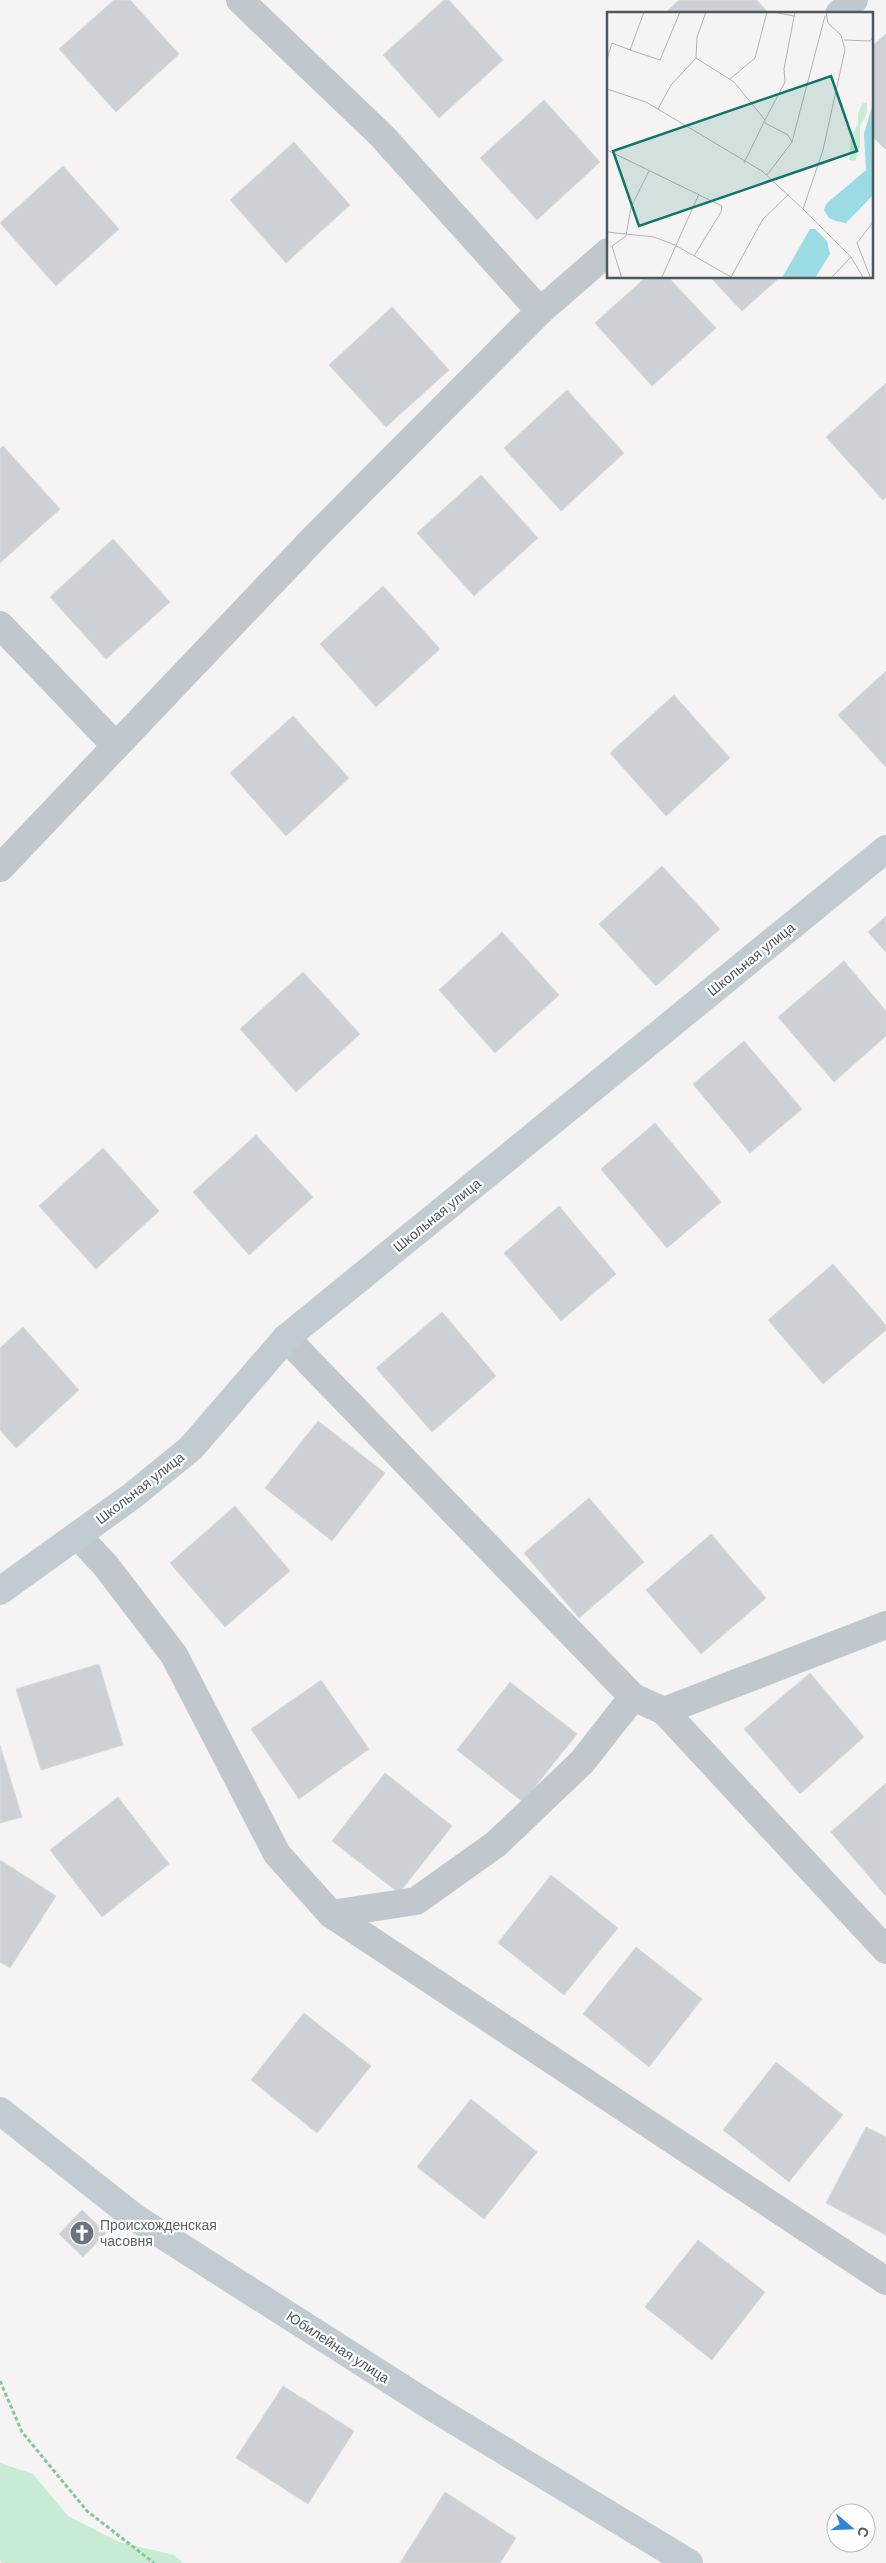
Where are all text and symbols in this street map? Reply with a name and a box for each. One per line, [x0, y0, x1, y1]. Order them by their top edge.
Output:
inset map [607, 12, 874, 279]
street label: Школьная улица [704, 919, 798, 999]
street label: Школьная улица [390, 1175, 484, 1255]
street label: Школьная улица [93, 1448, 187, 1527]
place label: Происхожденская часовня [100, 2217, 217, 2249]
church icon: Происхожденская часовня [69, 2220, 95, 2246]
street label: Юбилейная улица [284, 2308, 393, 2386]
north arrow [826, 2503, 876, 2553]
text: С [854, 2525, 873, 2540]

